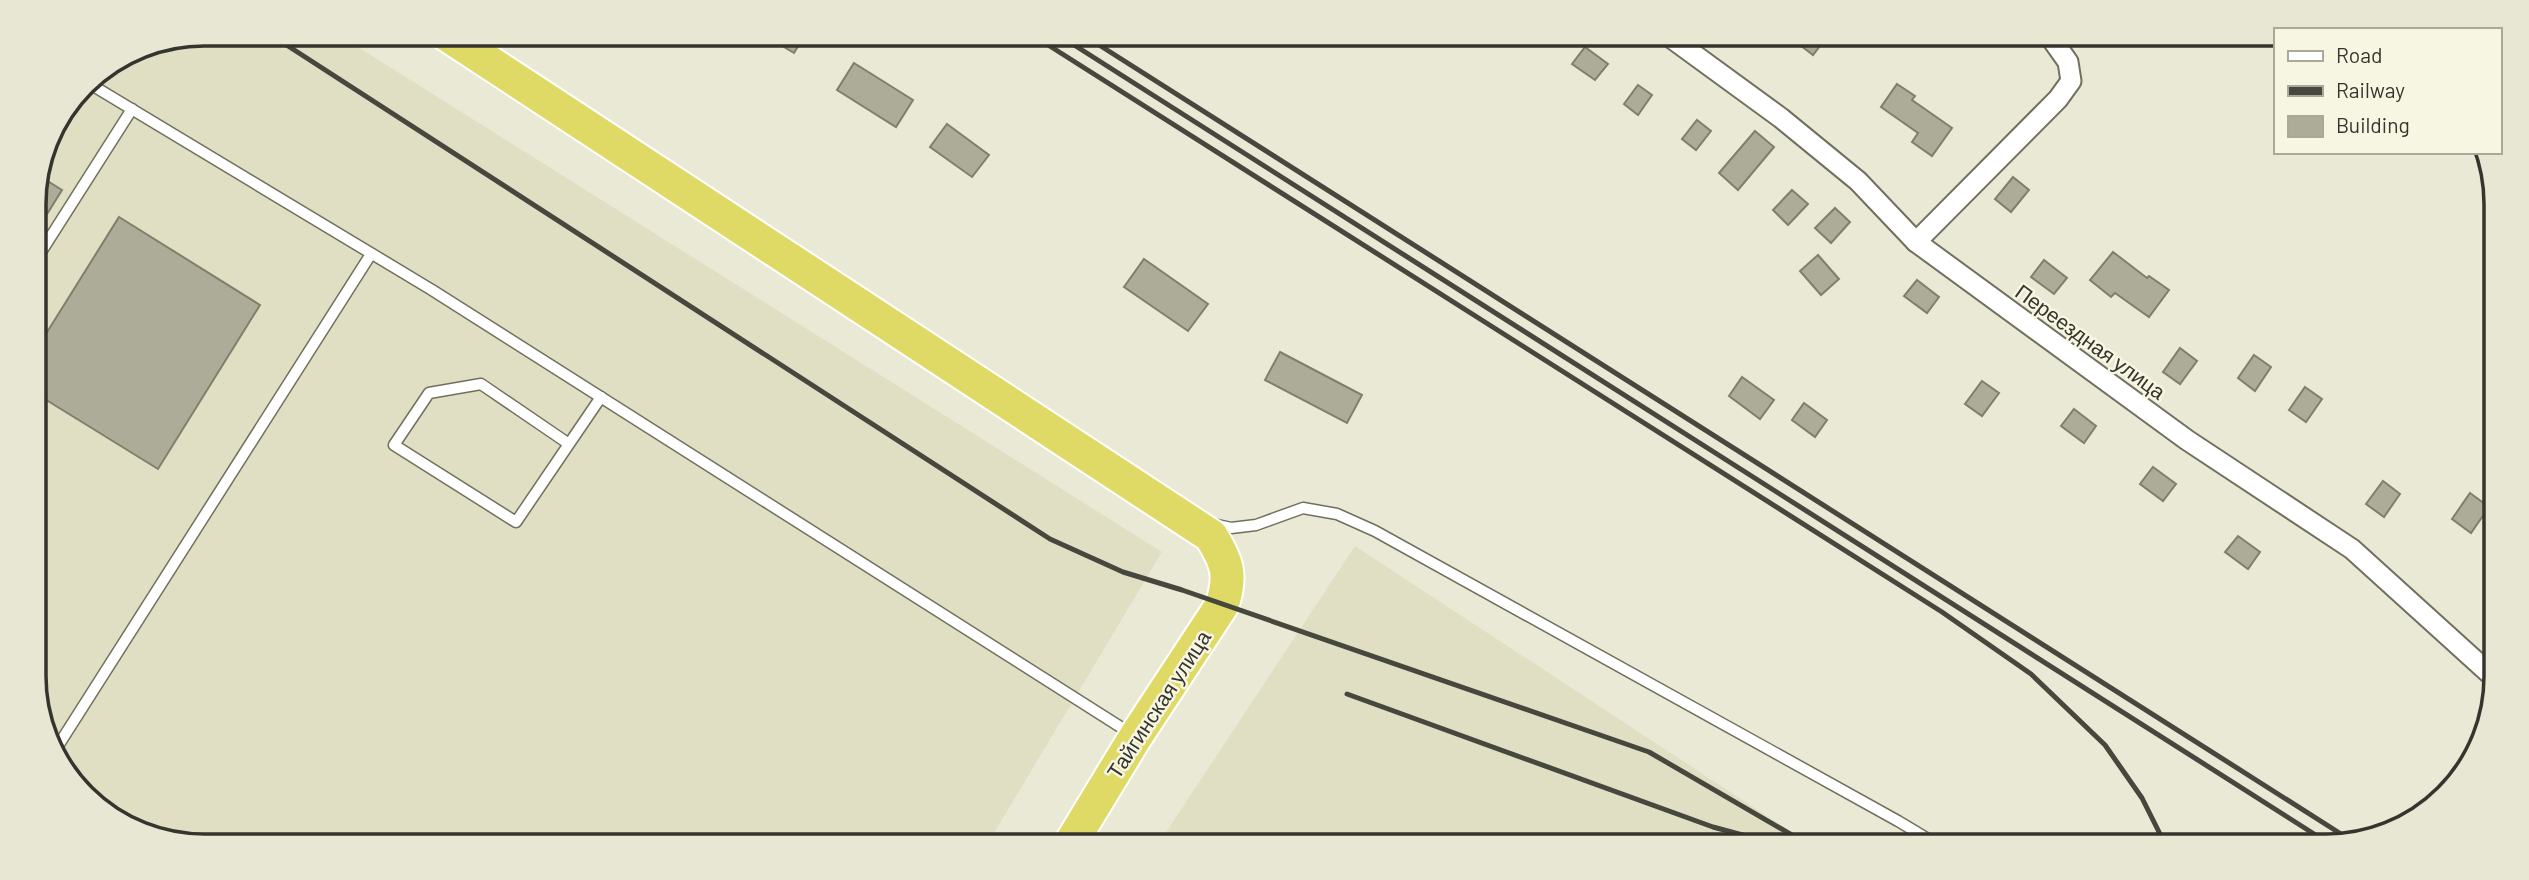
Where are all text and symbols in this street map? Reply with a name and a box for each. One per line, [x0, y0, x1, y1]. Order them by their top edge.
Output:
legend [2274, 28, 2501, 154]
text: Road [2336, 42, 2382, 67]
text: Railway [2336, 77, 2405, 102]
text: Building [2336, 112, 2410, 137]
street label: Переездная улица [2011, 278, 2171, 404]
street label: Тайгинская улица [1101, 625, 1215, 783]

